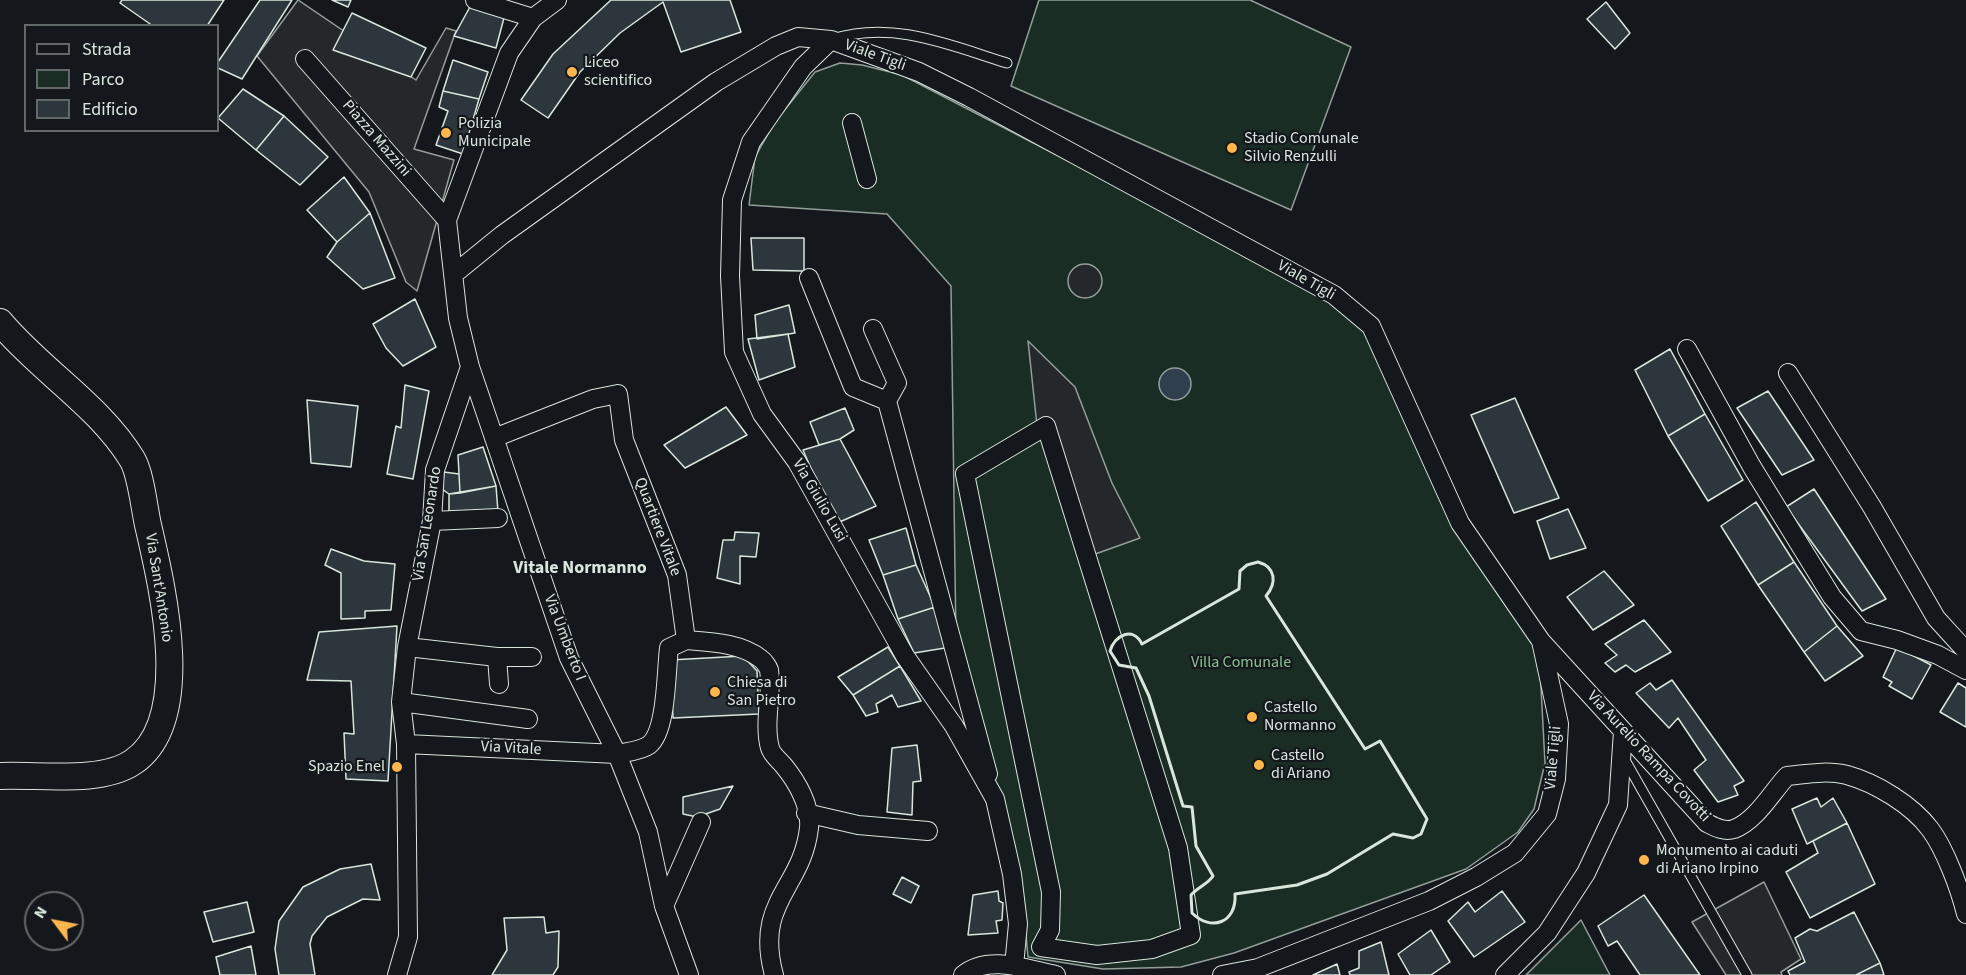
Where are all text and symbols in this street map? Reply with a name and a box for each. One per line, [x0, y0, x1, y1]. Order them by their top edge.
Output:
legend [24, 24, 219, 132]
street label: Viale Tigli [842, 36, 908, 76]
text: Strada [82, 37, 131, 62]
place label: Liceo scientifico [584, 53, 652, 91]
marker: Liceo scientifico [565, 65, 579, 79]
text: Parco [82, 67, 124, 92]
text: Edificio [82, 97, 138, 122]
street label: Piazza Mazzini [337, 97, 415, 181]
place label: Polizia Municipale [458, 114, 531, 152]
marker: Polizia Municipale [439, 126, 453, 140]
place label: Stadio Comunale Silvio Renzulli [1244, 129, 1359, 167]
marker: Stadio Comunale Silvio Renzulli [1225, 141, 1239, 155]
street label: Viale Tigli [1273, 257, 1339, 305]
street label: Via Giulio Lusi [787, 456, 851, 546]
street label: Via San Leonardo [409, 465, 447, 583]
street label: Quartiere Vitale [629, 475, 685, 579]
street label: Via Sant'Antonio [140, 532, 176, 644]
district label: Vitale Normanno [513, 558, 647, 580]
street label: Via Umberto I [539, 592, 589, 684]
park label: Villa Comunale [1191, 653, 1291, 673]
place label: Chiesa di San Pietro [727, 673, 796, 711]
marker: Chiesa di San Pietro [708, 685, 722, 699]
street label: Via Aurelio Rampa Covotti [1582, 687, 1714, 827]
place label: Castello Normanno [1264, 698, 1336, 736]
marker: Castello Normanno [1245, 710, 1259, 724]
street label: Viale Tigli [1542, 725, 1566, 791]
street label: Via Vitale [480, 738, 542, 760]
place label: Castello di Ariano [1271, 746, 1331, 784]
place label: Spazio Enel [308, 757, 385, 777]
marker: Castello di Ariano [1252, 758, 1266, 772]
marker: Spazio Enel [390, 760, 404, 774]
place label: Monumento ai caduti di Ariano Irpino [1656, 841, 1798, 879]
marker: Monumento ai caduti di Ariano Irpino [1637, 853, 1651, 867]
north arrow [24, 891, 84, 951]
text: N [28, 902, 53, 923]

